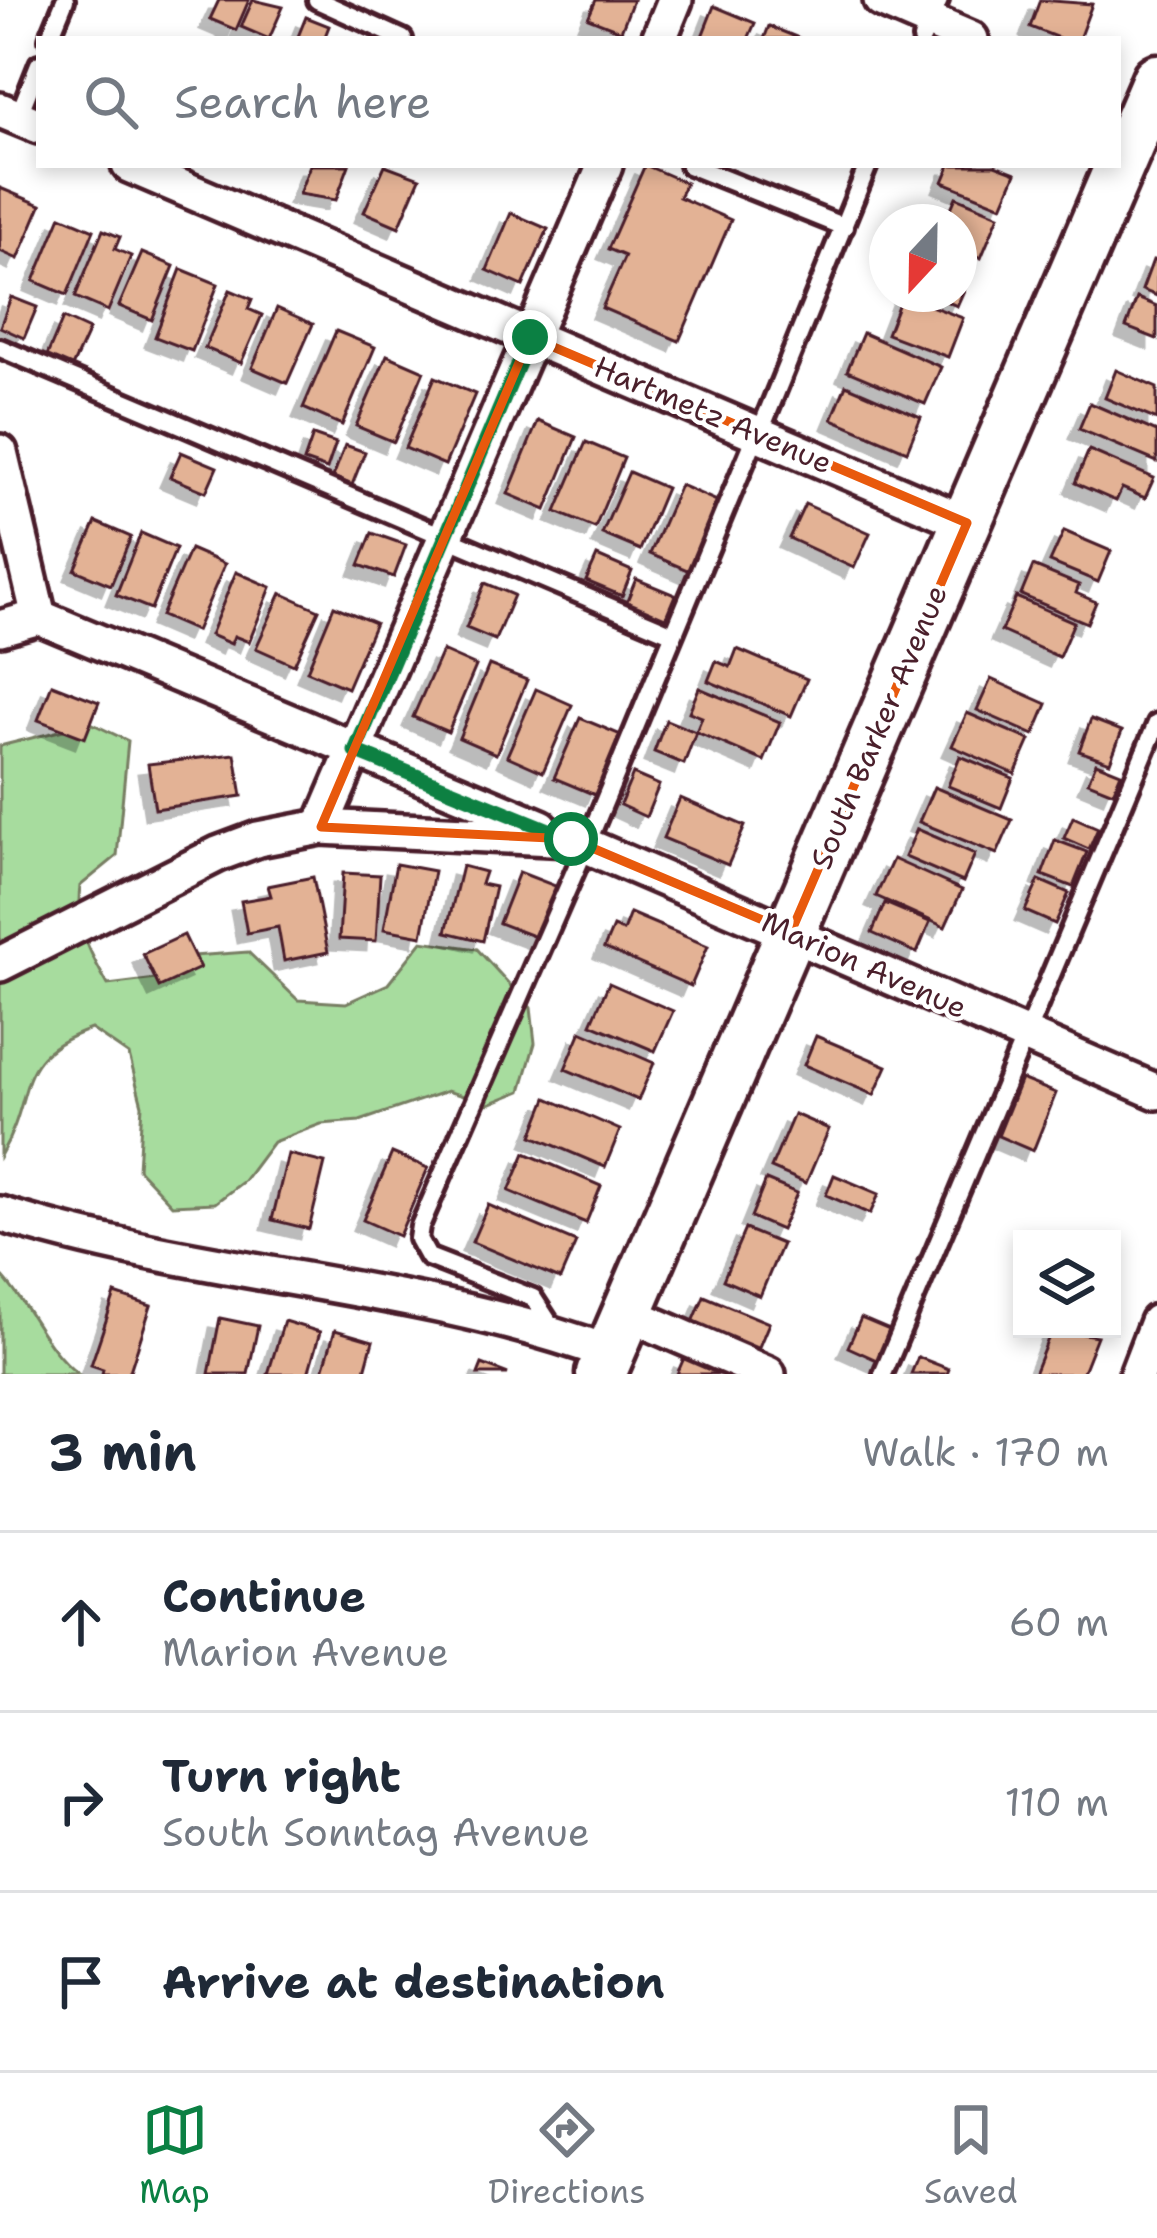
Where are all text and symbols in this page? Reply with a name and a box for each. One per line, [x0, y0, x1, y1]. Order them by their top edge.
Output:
search box [36, 36, 1121, 168]
icon: search [78, 69, 144, 135]
text: Search here [174, 72, 431, 132]
north arrow [869, 204, 977, 312]
route end [503, 310, 557, 364]
street label: Hartmetz Avenue [588, 346, 839, 483]
street label: South Barker Avenue [800, 579, 957, 875]
route start [544, 812, 598, 866]
street label: Marion Avenue [755, 901, 973, 1028]
map controls [1013, 1230, 1121, 1338]
button: layers [1013, 1230, 1121, 1338]
text: 3 min [48, 1418, 197, 1486]
text: Walk · 170 m [862, 1426, 1109, 1478]
text: Continue [162, 1566, 366, 1626]
icon: ahead [48, 1589, 114, 1655]
text: 60 m [1009, 1596, 1109, 1648]
text: Marion Avenue [162, 1626, 449, 1678]
text: Turn right [162, 1746, 401, 1806]
icon: right [48, 1769, 114, 1835]
text: 110 m [1005, 1776, 1109, 1828]
text: South Sonntag Avenue [162, 1806, 590, 1858]
icon: arrive [48, 1949, 114, 2015]
text: Arrive at destination [162, 1952, 665, 2012]
tab: Map [139, 2097, 210, 2214]
tab: Directions [488, 2097, 646, 2214]
tab: Saved [924, 2097, 1018, 2214]

